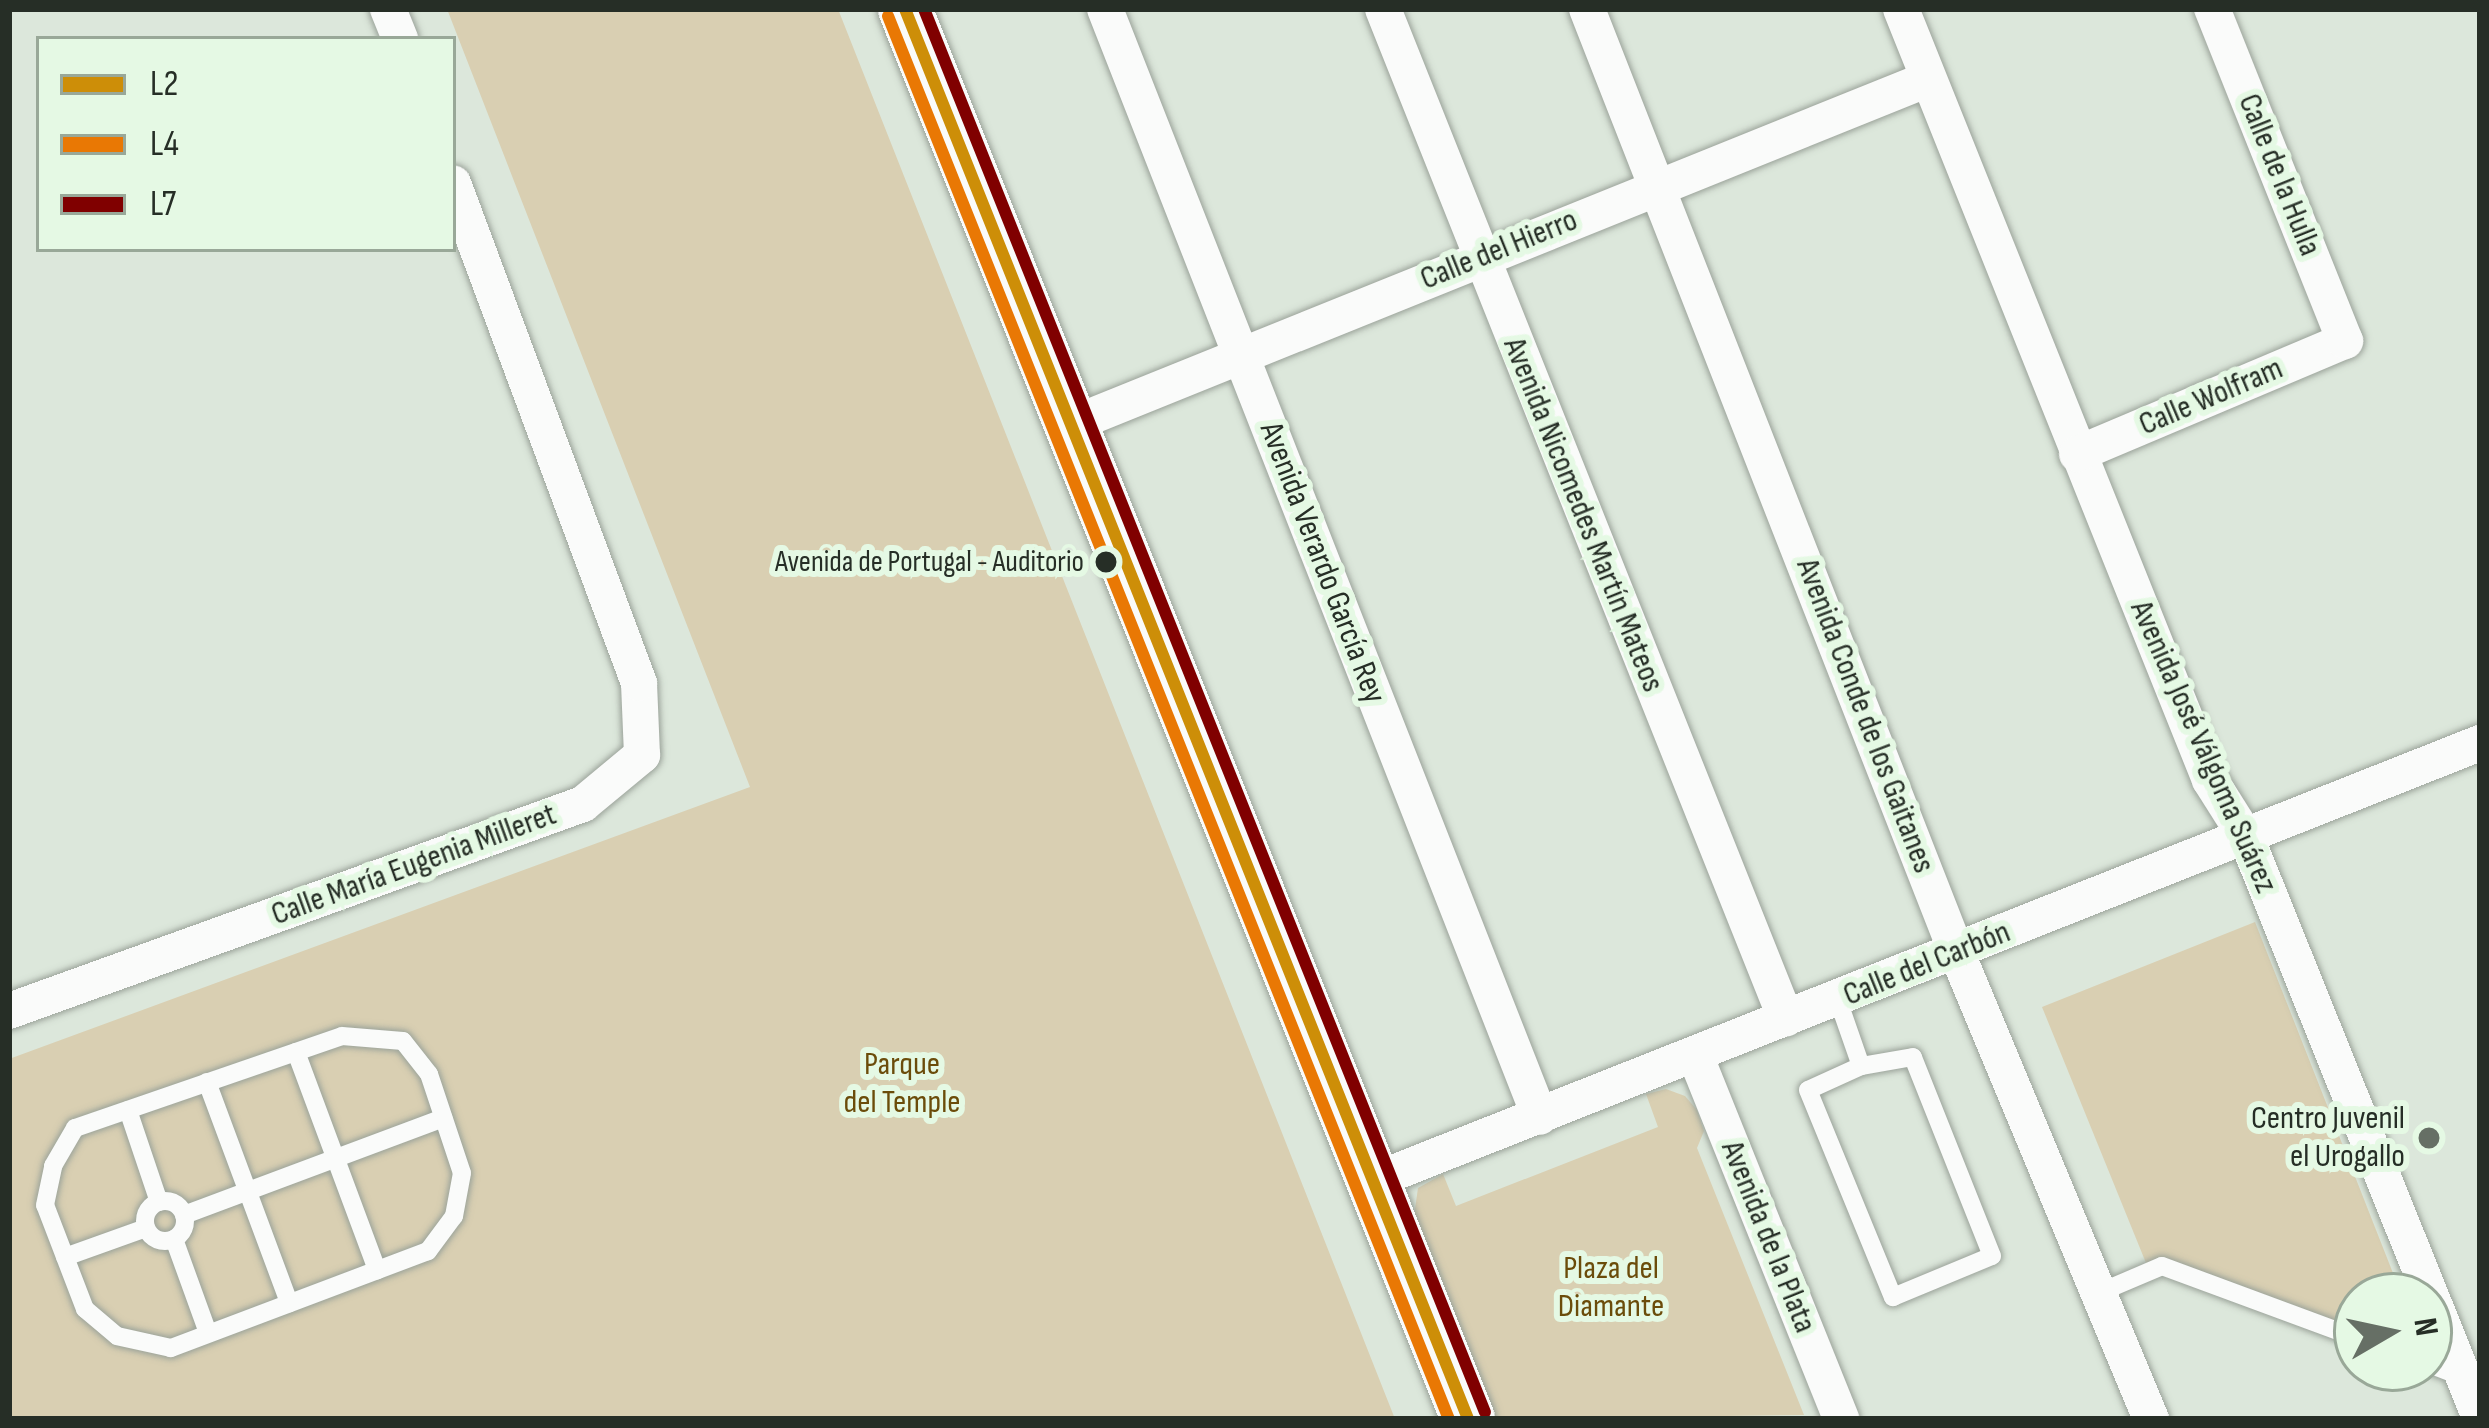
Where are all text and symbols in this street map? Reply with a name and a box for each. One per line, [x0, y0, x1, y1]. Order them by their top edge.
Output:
legend [36, 36, 456, 252]
text: L2 [150, 63, 178, 106]
street label: Calle de la Hulla [2229, 88, 2329, 262]
text: L4 [150, 123, 179, 166]
text: L7 [150, 183, 176, 226]
street label: Calle del Hierro [1415, 201, 1583, 299]
street label: Avenida Nicomedes Martín Mateos [1494, 332, 1672, 698]
street label: Calle Wolfram [2133, 349, 2289, 445]
street label: Avenida Verardo García Rey [1250, 417, 1394, 709]
place label: Avenida de Portugal - Auditorio [775, 544, 1084, 580]
marker: Avenida de Portugal - Auditorio [1095, 551, 1117, 573]
street label: Avenida Conde de los Gaitanes [1787, 553, 1943, 879]
street label: Avenida José Válgoma Suárez [2121, 595, 2285, 899]
street label: Calle María Eugenia Milleret [266, 795, 562, 935]
street label: Calle del Carbón [1838, 913, 2016, 1015]
park label: Parque del Temple [843, 1045, 961, 1123]
place label: Centro Juvenil el Urogallo [2251, 1099, 2405, 1177]
marker: Centro Juvenil el Urogallo [2416, 1125, 2442, 1151]
street label: Avenida de la Plata [1712, 1135, 1824, 1339]
park label: Plaza del Diamante [1558, 1249, 1664, 1327]
north arrow [2333, 1272, 2453, 1392]
text: N [2404, 1315, 2447, 1339]

